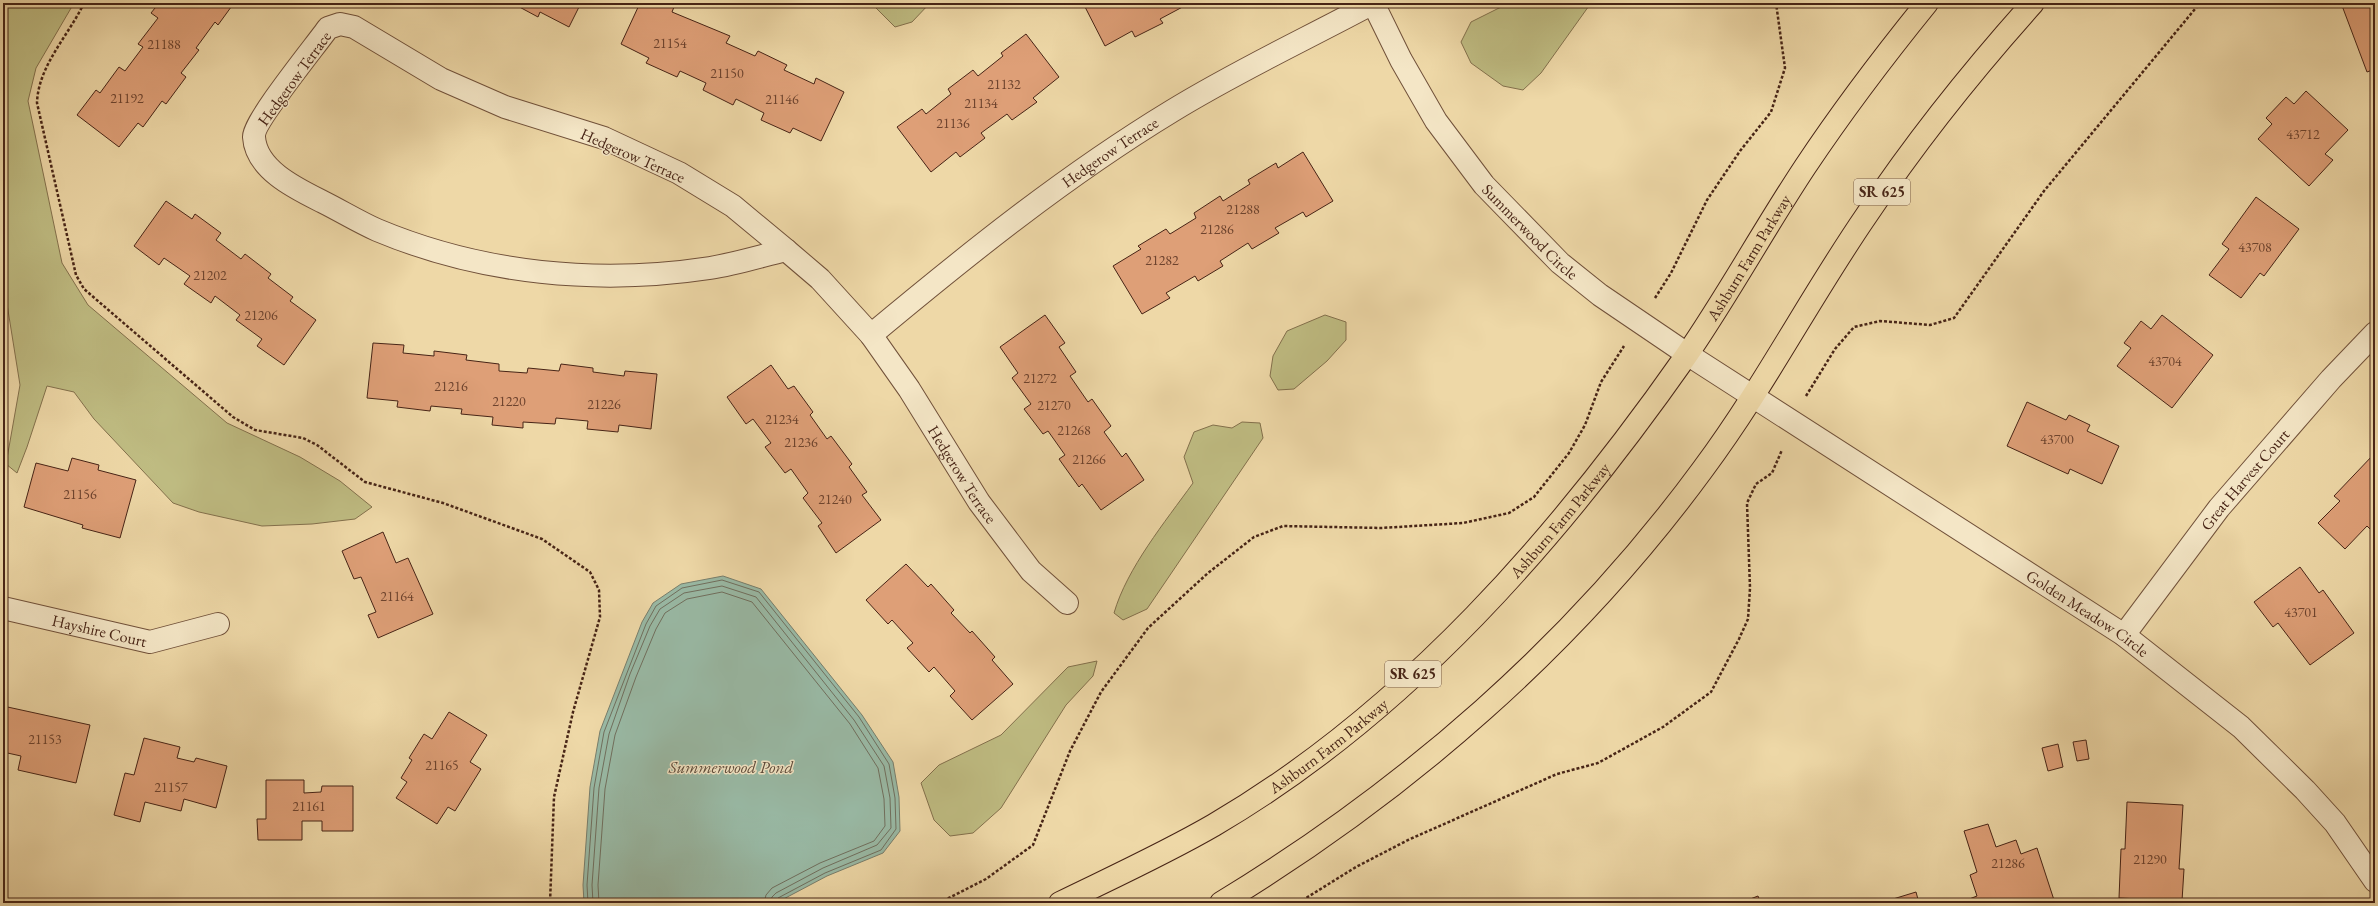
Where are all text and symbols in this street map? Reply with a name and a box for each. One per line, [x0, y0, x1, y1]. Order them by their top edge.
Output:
street label: Hedgerow Terrace [253, 27, 336, 130]
house number: 21154 [653, 34, 687, 52]
house number: 21188 [147, 35, 181, 53]
house number: 21150 [710, 64, 744, 82]
house number: 21132 [987, 75, 1021, 93]
house number: 21192 [110, 89, 144, 107]
house number: 21146 [765, 90, 799, 108]
house number: 21134 [964, 94, 998, 112]
street label: Hedgerow Terrace [1057, 112, 1162, 192]
house number: 21136 [936, 114, 970, 132]
street label: Hedgerow Terrace [577, 123, 688, 188]
house number: 43712 [2286, 125, 2320, 143]
street label: Summerwood Circle [1477, 179, 1582, 284]
road number: SR 625 [1854, 179, 1910, 205]
street label: Ashburn Farm Parkway [1702, 190, 1796, 326]
house number: 21288 [1226, 200, 1260, 218]
house number: 21286 [1200, 220, 1234, 238]
house number: 43708 [2238, 238, 2272, 256]
house number: 21282 [1145, 251, 1179, 269]
house number: 21202 [193, 266, 227, 284]
house number: 21206 [244, 306, 278, 324]
house number: 43704 [2148, 352, 2182, 370]
house number: 21272 [1023, 369, 1057, 387]
house number: 21216 [434, 377, 468, 395]
house number: 21220 [492, 392, 526, 410]
house number: 21226 [587, 395, 621, 413]
house number: 21270 [1037, 396, 1071, 414]
house number: 21234 [765, 410, 799, 428]
street label: Hedgerow Terrace [923, 421, 1001, 528]
house number: 21268 [1057, 421, 1091, 439]
street label: Great Harvest Court [2196, 424, 2294, 535]
house number: 43700 [2040, 430, 2074, 448]
house number: 21236 [784, 433, 818, 451]
house number: 21266 [1072, 450, 1106, 468]
street label: Ashburn Farm Parkway [1505, 457, 1615, 583]
house number: 21156 [63, 485, 97, 503]
house number: 21240 [818, 490, 852, 508]
street label: Golden Meadow Circle [2022, 565, 2153, 662]
house number: 21164 [380, 587, 414, 605]
house number: 43701 [2284, 603, 2318, 621]
street label: Hayshire Court [50, 610, 149, 652]
road number: SR 625 [1385, 661, 1441, 687]
street label: Ashburn Farm Parkway [1264, 693, 1393, 799]
house number: 21153 [28, 730, 62, 748]
house number: 21165 [425, 756, 459, 774]
water label: Summerwood Pond [668, 756, 794, 778]
house number: 21157 [154, 778, 188, 796]
house number: 21161 [292, 797, 326, 815]
house number: 21290 [2133, 850, 2167, 868]
house number: 21286 [1991, 854, 2025, 872]

